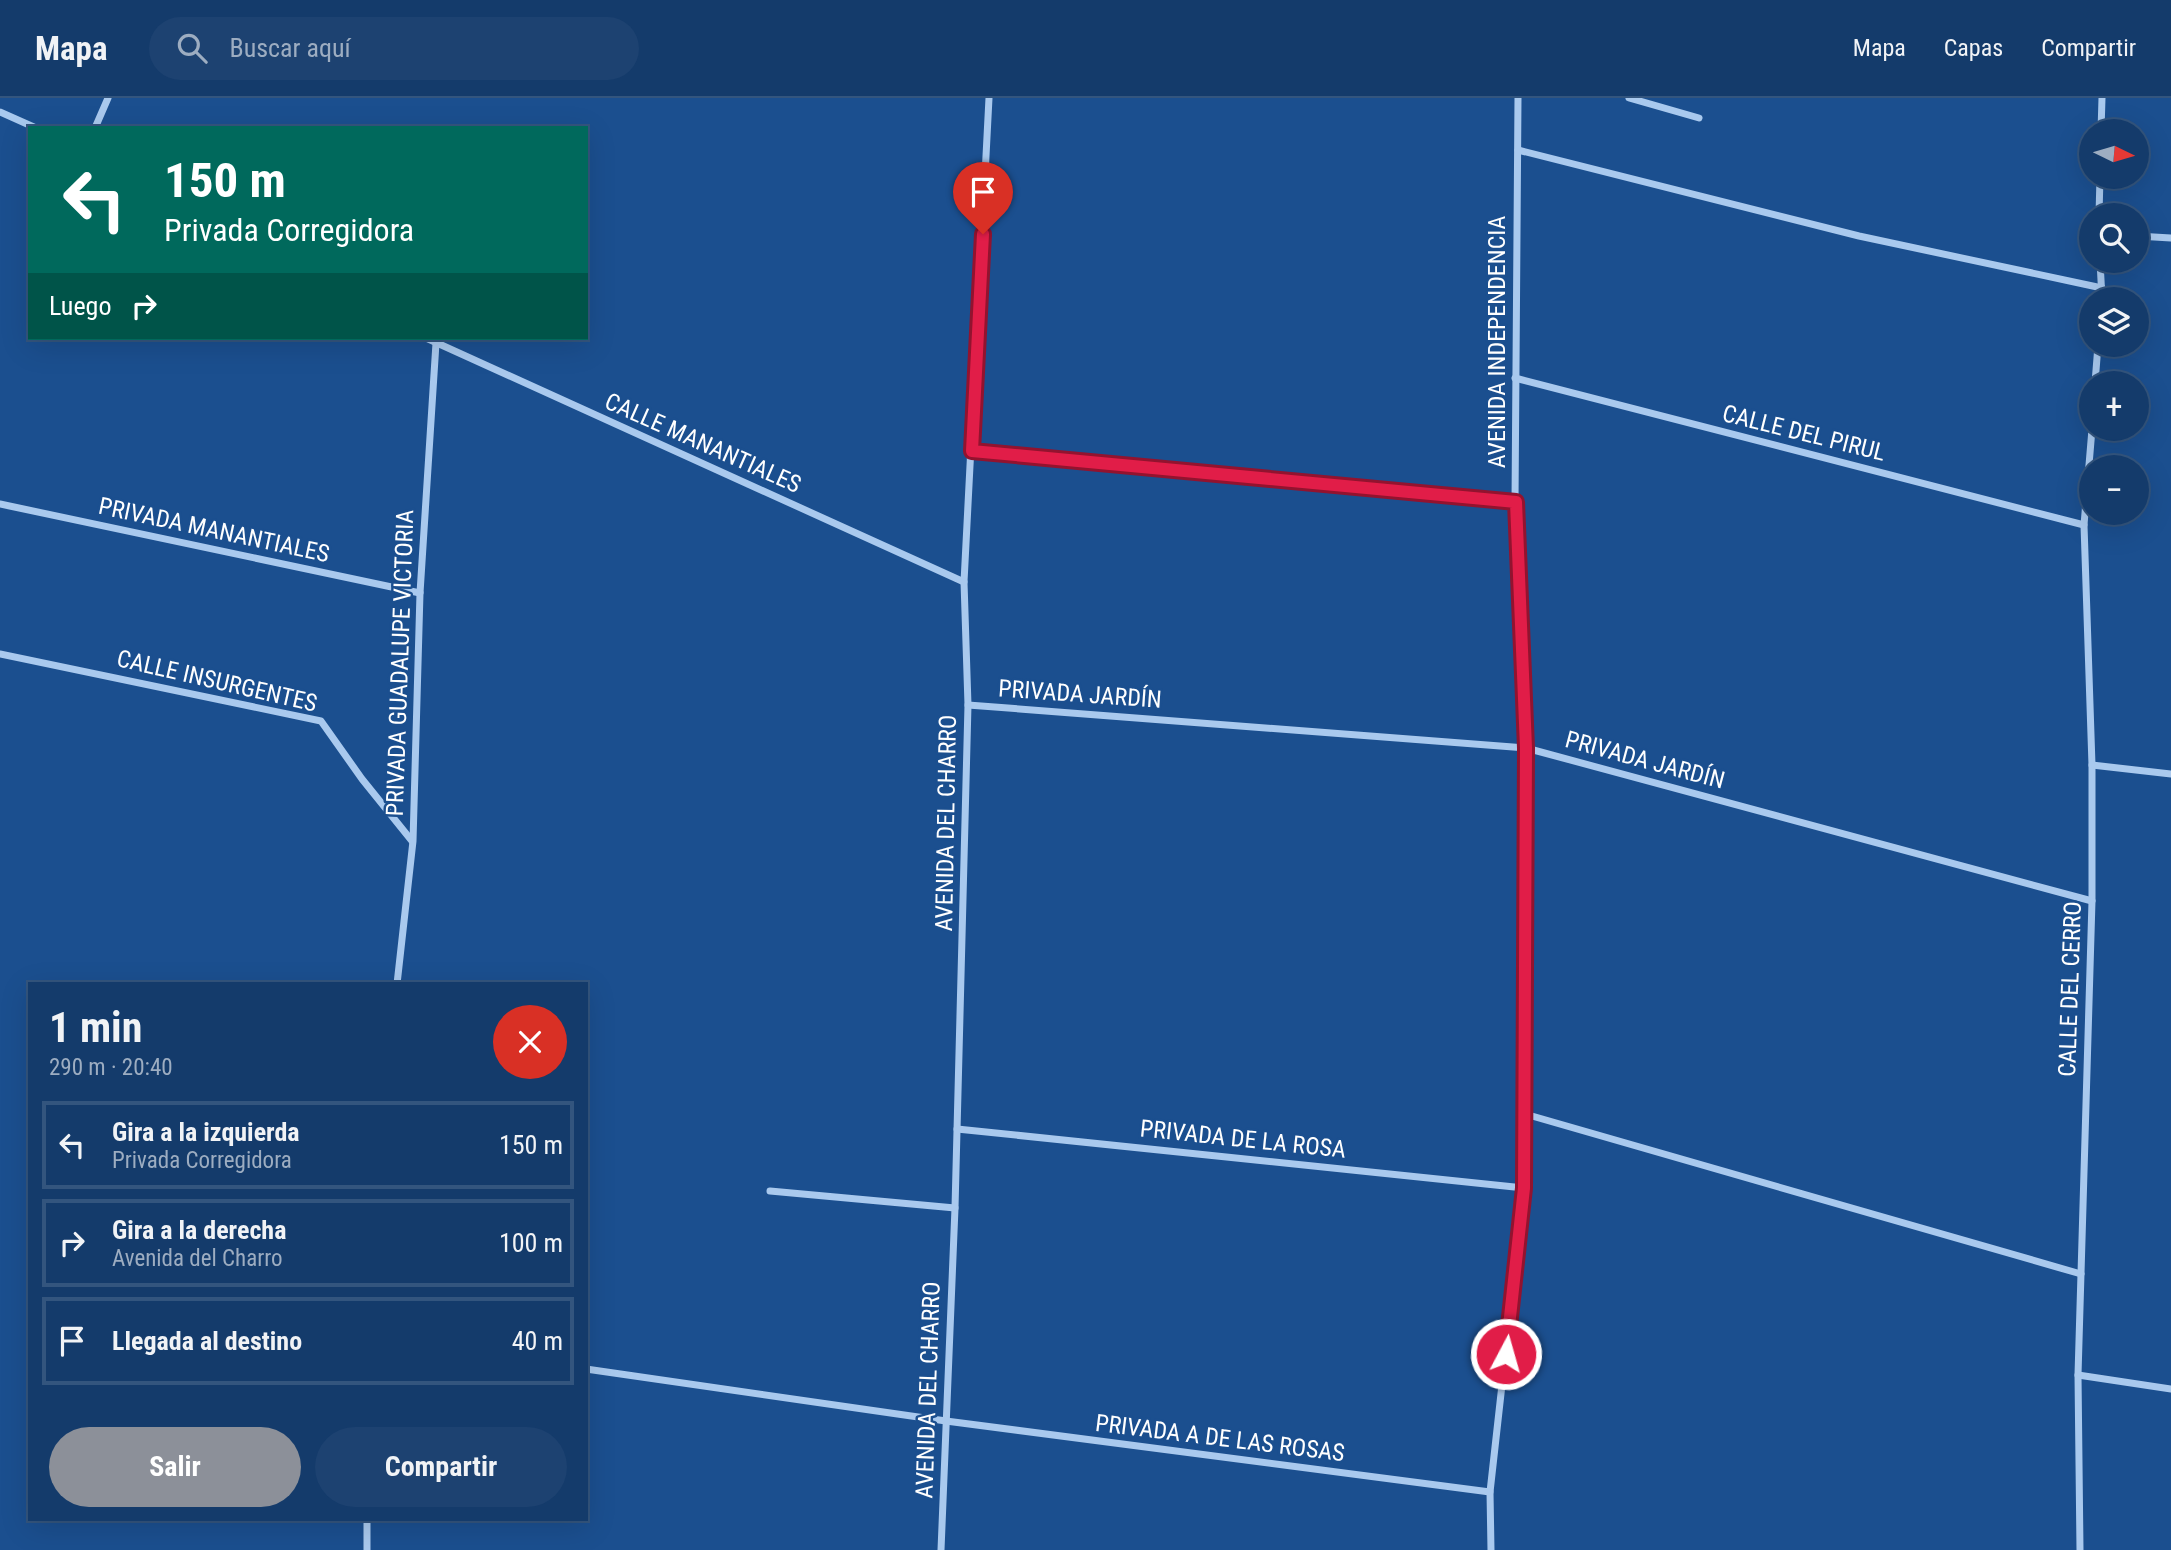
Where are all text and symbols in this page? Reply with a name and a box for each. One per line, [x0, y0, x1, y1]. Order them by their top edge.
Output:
search box [149, 17, 639, 80]
text: Mapa [35, 29, 107, 68]
icon: search [173, 29, 211, 67]
text: Buscar aquí [229, 33, 351, 63]
text: Mapa [1853, 34, 1906, 62]
text: Capas [1944, 34, 2003, 62]
text: Compartir [2041, 34, 2136, 62]
north arrow [2079, 119, 2149, 189]
map controls [2079, 119, 2149, 525]
text: 150 m [164, 152, 286, 209]
icon: left [49, 154, 140, 245]
pin [953, 162, 1013, 234]
icon: arrive [964, 173, 1002, 211]
button: search [2079, 203, 2149, 273]
text: Privada Corregidora [164, 211, 414, 249]
street label: AVENIDA INDEPENDENCIA [1483, 216, 1511, 468]
icon: right [125, 287, 163, 325]
button: layers [2079, 287, 2149, 357]
text: Luego [49, 291, 111, 321]
button: + [2079, 371, 2149, 441]
street label: CALLE MANANTIALES [601, 387, 805, 499]
street label: CALLE DEL PIRUL [1719, 399, 1889, 467]
button: − [2079, 455, 2149, 525]
street label: PRIVADA MANANTIALES [96, 492, 332, 568]
street label: PRIVADA GUADALUPE VICTORIA [381, 509, 419, 817]
street label: CALLE INSURGENTES [114, 644, 320, 718]
street label: PRIVADA JARDÍN [997, 674, 1163, 714]
street label: AVENIDA DEL CHARRO [930, 714, 962, 932]
street label: PRIVADA JARDÍN [1562, 725, 1728, 795]
street label: CALLE DEL CERRO [2053, 901, 2087, 1077]
text: 1 min [49, 1003, 142, 1052]
button: close [493, 1005, 567, 1079]
text: 290 m · 20:40 [49, 1054, 173, 1081]
street label: PRIVADA DE LA ROSA [1139, 1114, 1347, 1164]
text: Gira a la izquierda [112, 1117, 300, 1147]
icon: left [53, 1126, 91, 1164]
text: 150 m [499, 1130, 563, 1160]
text: Privada Corregidora [112, 1147, 292, 1174]
text: Gira a la derecha [112, 1215, 286, 1245]
icon: right [53, 1224, 91, 1262]
text: 100 m [499, 1228, 563, 1258]
text: Avenida del Charro [112, 1245, 283, 1272]
street label: AVENIDA DEL CHARRO [910, 1281, 946, 1499]
position arrow [1469, 1317, 1543, 1391]
icon: arrive [53, 1322, 91, 1360]
text: Llegada al destino [112, 1326, 302, 1356]
text: 40 m [512, 1326, 563, 1356]
street label: PRIVADA A DE LAS ROSAS [1094, 1409, 1346, 1467]
button: Salir [49, 1427, 301, 1507]
button: Compartir [315, 1427, 567, 1507]

